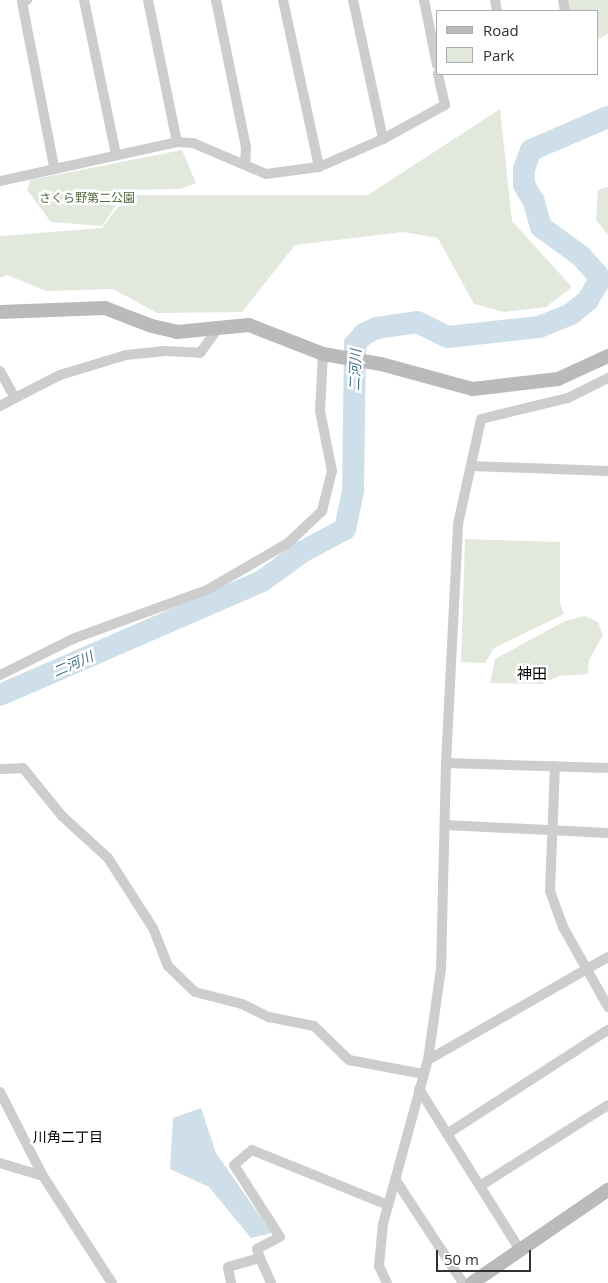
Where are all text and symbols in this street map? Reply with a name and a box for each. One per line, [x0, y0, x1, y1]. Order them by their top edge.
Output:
legend [436, 10, 598, 75]
text: Road [483, 20, 519, 40]
text: Park [483, 45, 514, 65]
park label: さくら野第二公園 [39, 191, 135, 205]
water label: 二河川 [346, 349, 364, 391]
water label: 二河川 [50, 648, 96, 680]
district label: 神田 [517, 665, 547, 683]
district label: 川角二丁目 [33, 1129, 103, 1145]
scale bar [438, 1240, 533, 1272]
text: 50 m [444, 1249, 479, 1269]

